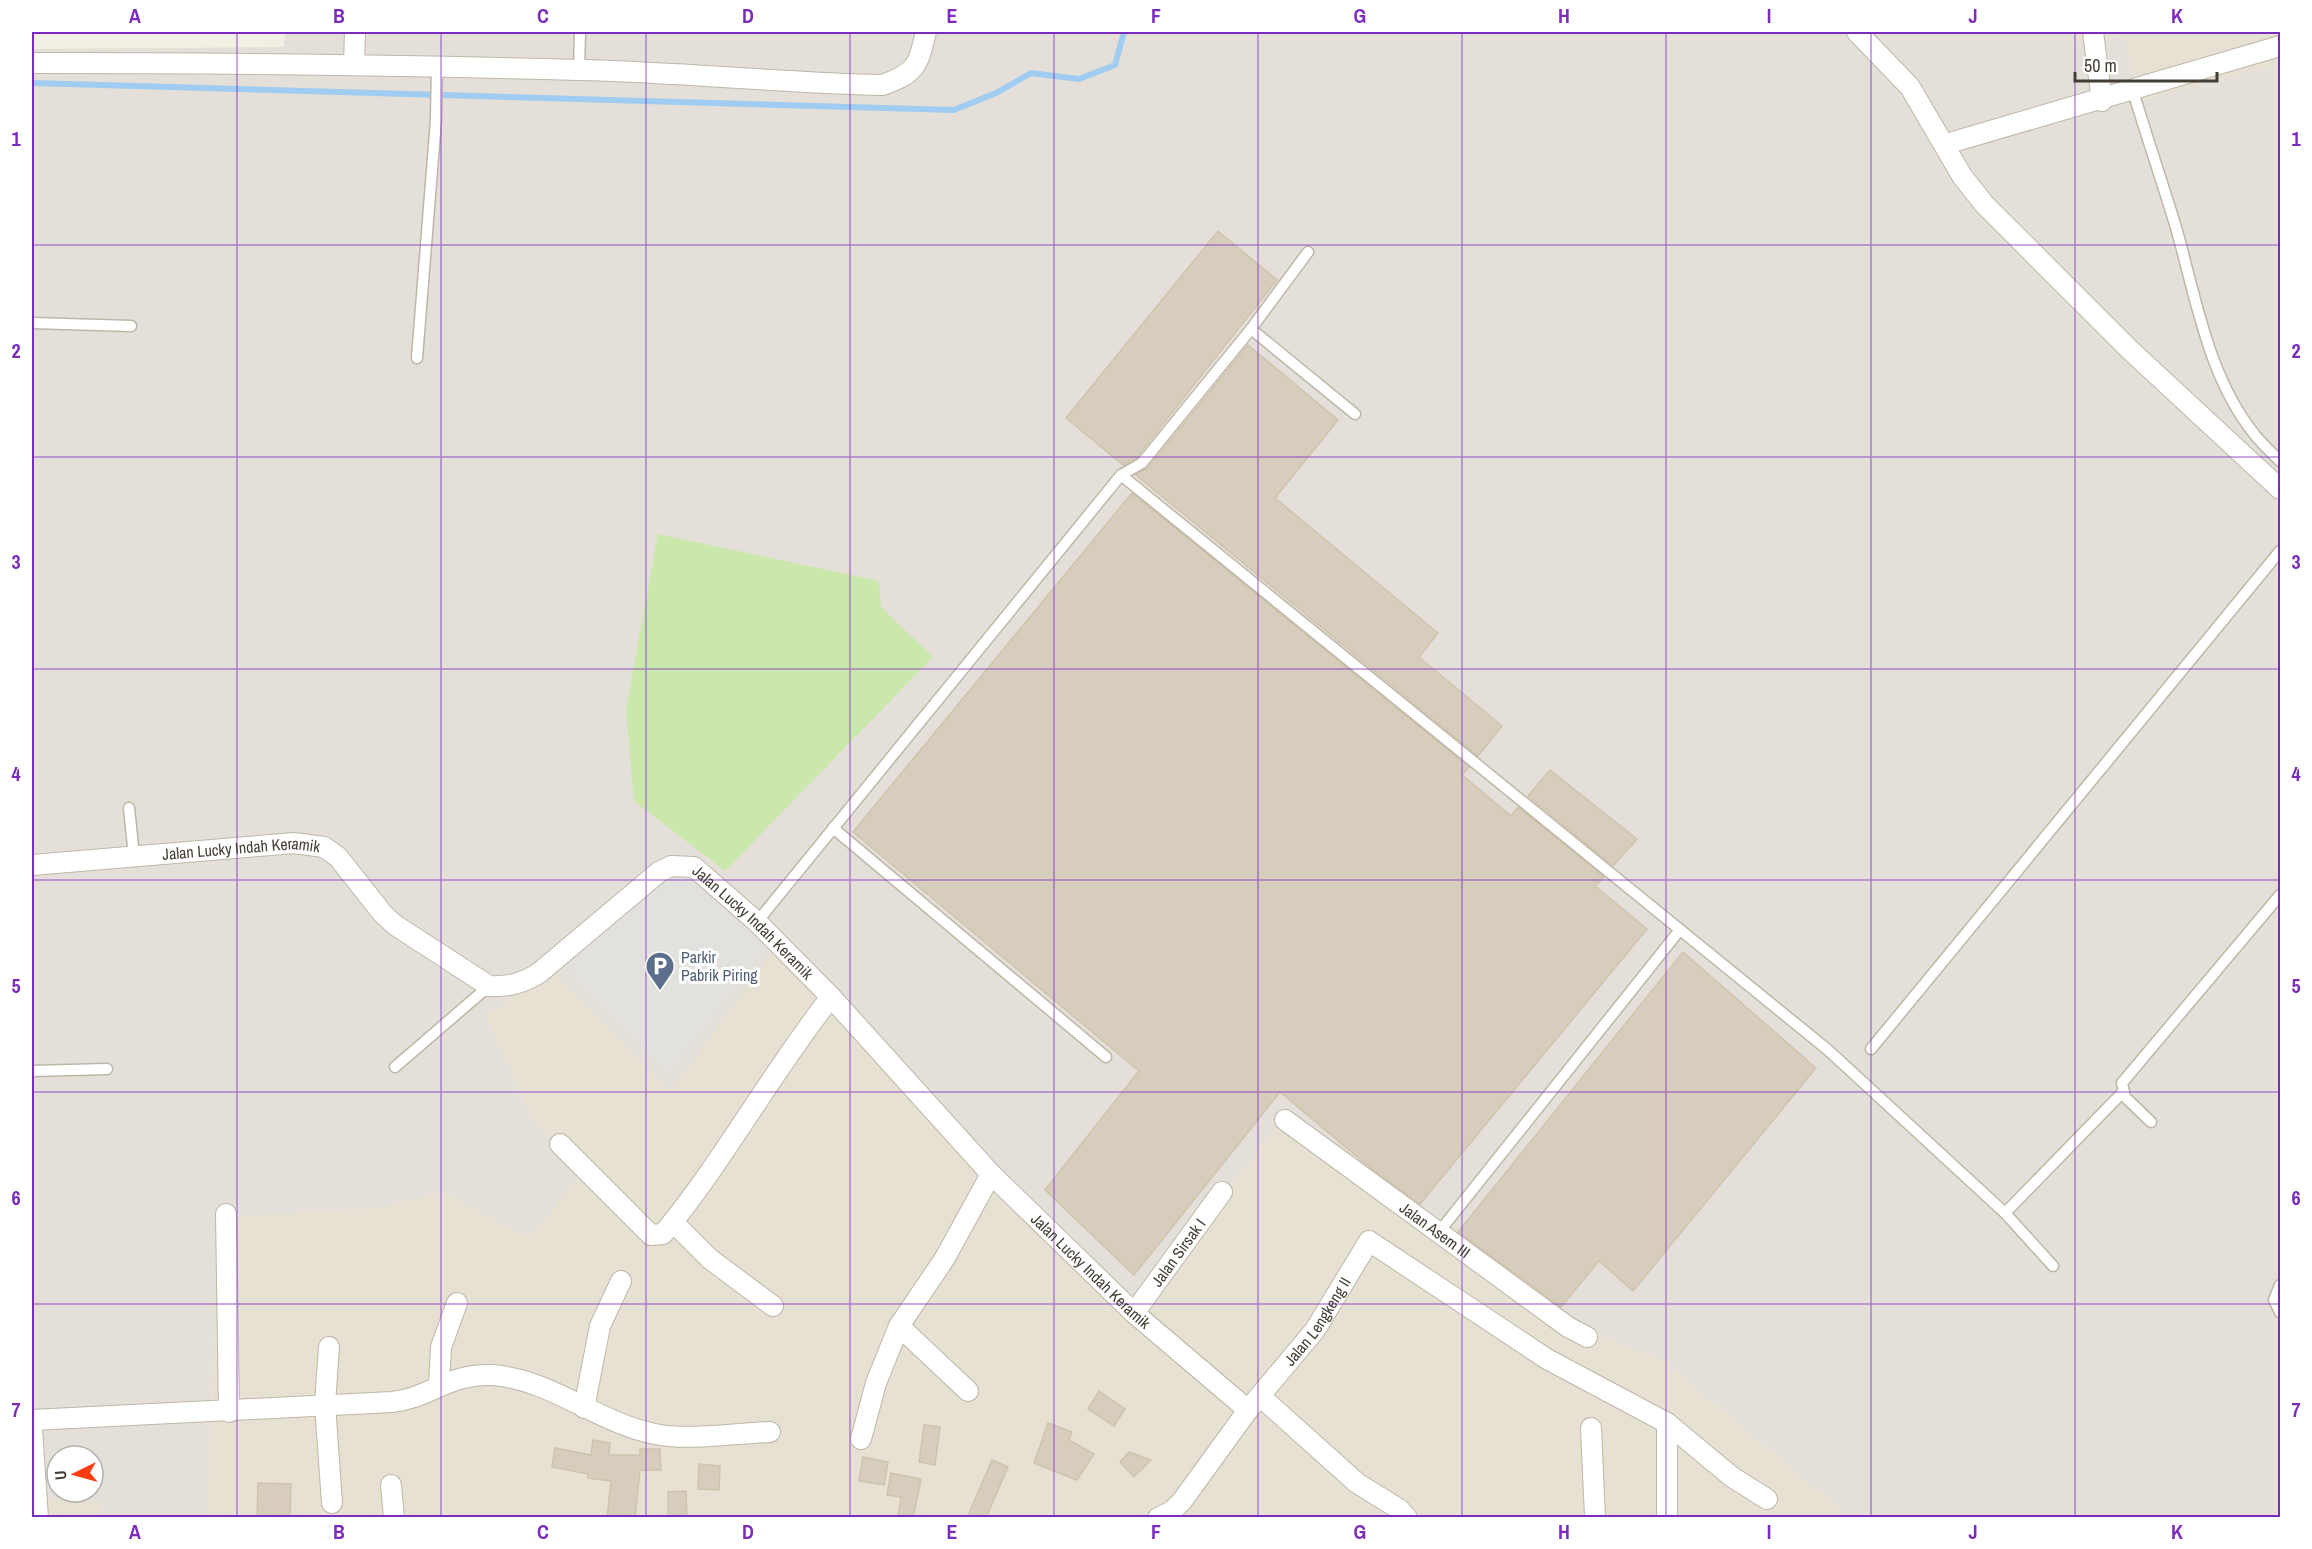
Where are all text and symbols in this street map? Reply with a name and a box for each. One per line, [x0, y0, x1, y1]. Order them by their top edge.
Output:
text: A [129, 2, 141, 29]
text: B [333, 2, 345, 29]
text: C [537, 2, 549, 29]
text: D [742, 2, 754, 29]
text: E [947, 2, 958, 29]
text: F [1151, 2, 1161, 29]
text: G [1354, 2, 1366, 29]
text: H [1558, 2, 1570, 29]
text: I [1767, 2, 1771, 29]
text: J [1968, 2, 1978, 29]
text: K [2171, 2, 2183, 29]
scale bar [2075, 45, 2218, 83]
text: 50 m [2084, 53, 2117, 78]
text: 1 [11, 125, 21, 152]
text: 1 [2291, 125, 2301, 152]
text: 2 [11, 337, 21, 364]
text: 2 [2291, 337, 2301, 364]
text: 3 [11, 548, 21, 575]
text: 3 [2291, 548, 2301, 575]
text: 4 [11, 760, 21, 787]
text: 4 [2291, 760, 2301, 787]
street label: Jalan Lucky Indah Keramik [161, 832, 322, 865]
street label: Jalan Lucky Indah Keramik [688, 860, 819, 984]
place label: Parkir Pabrik Piring [681, 946, 758, 986]
parking icon: Parkir Pabrik Piring [644, 950, 676, 992]
text: 5 [11, 972, 21, 999]
text: 5 [2291, 972, 2301, 999]
text: 6 [11, 1184, 21, 1211]
text: 6 [2291, 1184, 2301, 1211]
street label: Jalan Asem III [1395, 1197, 1475, 1263]
street label: Jalan Lucky Indah Keramik [1026, 1208, 1156, 1334]
street label: Jalan Sirsak I [1146, 1214, 1210, 1291]
street label: Jalan Lengkeng II [1279, 1273, 1356, 1370]
text: 7 [11, 1396, 21, 1423]
text: 7 [2291, 1396, 2301, 1423]
north arrow [45, 1444, 105, 1504]
text: U [49, 1470, 71, 1481]
text: A [129, 1518, 141, 1545]
text: B [333, 1518, 345, 1545]
text: C [537, 1518, 549, 1545]
text: D [742, 1518, 754, 1545]
text: E [947, 1518, 958, 1545]
text: F [1151, 1518, 1161, 1545]
text: G [1354, 1518, 1366, 1545]
text: H [1558, 1518, 1570, 1545]
text: I [1767, 1518, 1771, 1545]
text: J [1968, 1518, 1978, 1545]
text: K [2171, 1518, 2183, 1545]

